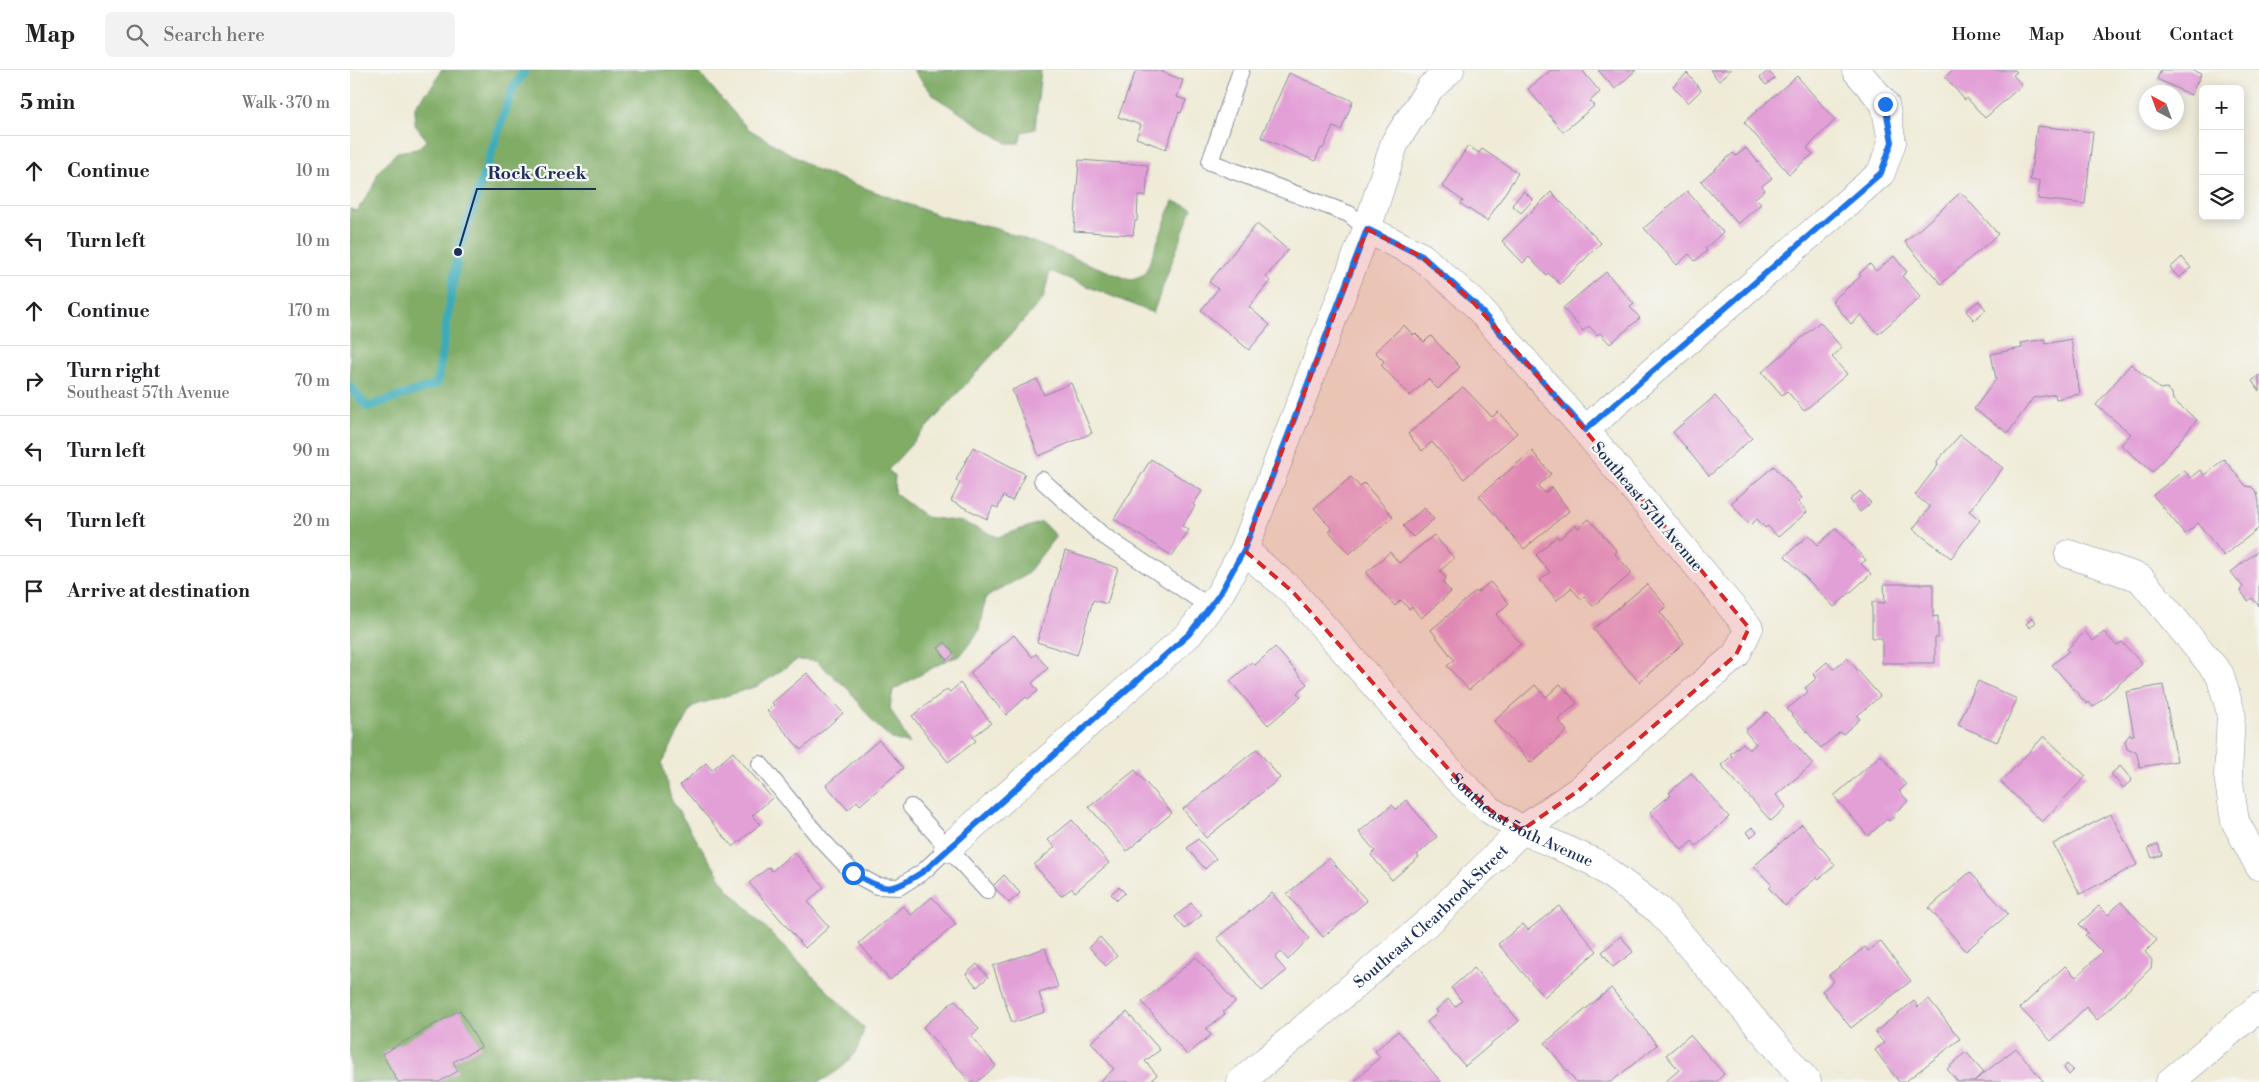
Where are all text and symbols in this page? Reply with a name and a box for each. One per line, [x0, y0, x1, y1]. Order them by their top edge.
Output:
search box [105, 12, 455, 57]
text: Map [25, 20, 75, 50]
icon: search [123, 21, 151, 49]
text: Search here [163, 23, 265, 47]
text: Home [1952, 23, 2001, 46]
text: Map [2029, 23, 2065, 46]
text: About [2093, 23, 2142, 46]
text: Contact [2170, 23, 2234, 46]
north arrow [2139, 85, 2184, 130]
map controls [2199, 85, 2244, 220]
button: + [2199, 85, 2244, 130]
text: 5 min [20, 90, 75, 116]
text: Walk · 370 m [242, 93, 330, 113]
route end [1874, 93, 1897, 116]
button: − [2199, 130, 2244, 175]
callout: Rock Creek [477, 156, 596, 189]
icon: ahead [20, 157, 48, 185]
text: Continue [67, 159, 150, 183]
text: 10 m [296, 161, 330, 181]
text: Rock Creek [487, 162, 587, 185]
button: layers [2199, 175, 2244, 220]
icon: left [20, 227, 48, 255]
text: Turn left [67, 229, 146, 253]
text: 10 m [296, 231, 330, 251]
icon: ahead [20, 297, 48, 325]
text: Continue [67, 299, 150, 323]
text: 170 m [288, 301, 330, 321]
text: Turn right [67, 359, 160, 383]
icon: right [20, 367, 48, 395]
text: 70 m [294, 371, 330, 391]
text: Southeast 57th Avenue [67, 383, 230, 403]
icon: left [20, 437, 48, 465]
street label: Southeast 57th Avenue [1587, 438, 1707, 575]
text: Turn left [67, 439, 146, 463]
text: 90 m [292, 441, 330, 461]
icon: left [20, 507, 48, 535]
text: Turn left [67, 509, 146, 533]
text: 20 m [293, 511, 330, 531]
icon: arrive [20, 577, 48, 605]
text: Arrive at destination [67, 579, 250, 603]
street label: Southeast 56th Avenue [1446, 769, 1596, 871]
street label: Southeast Clearbrook Street [1350, 840, 1513, 993]
route start [842, 862, 865, 885]

